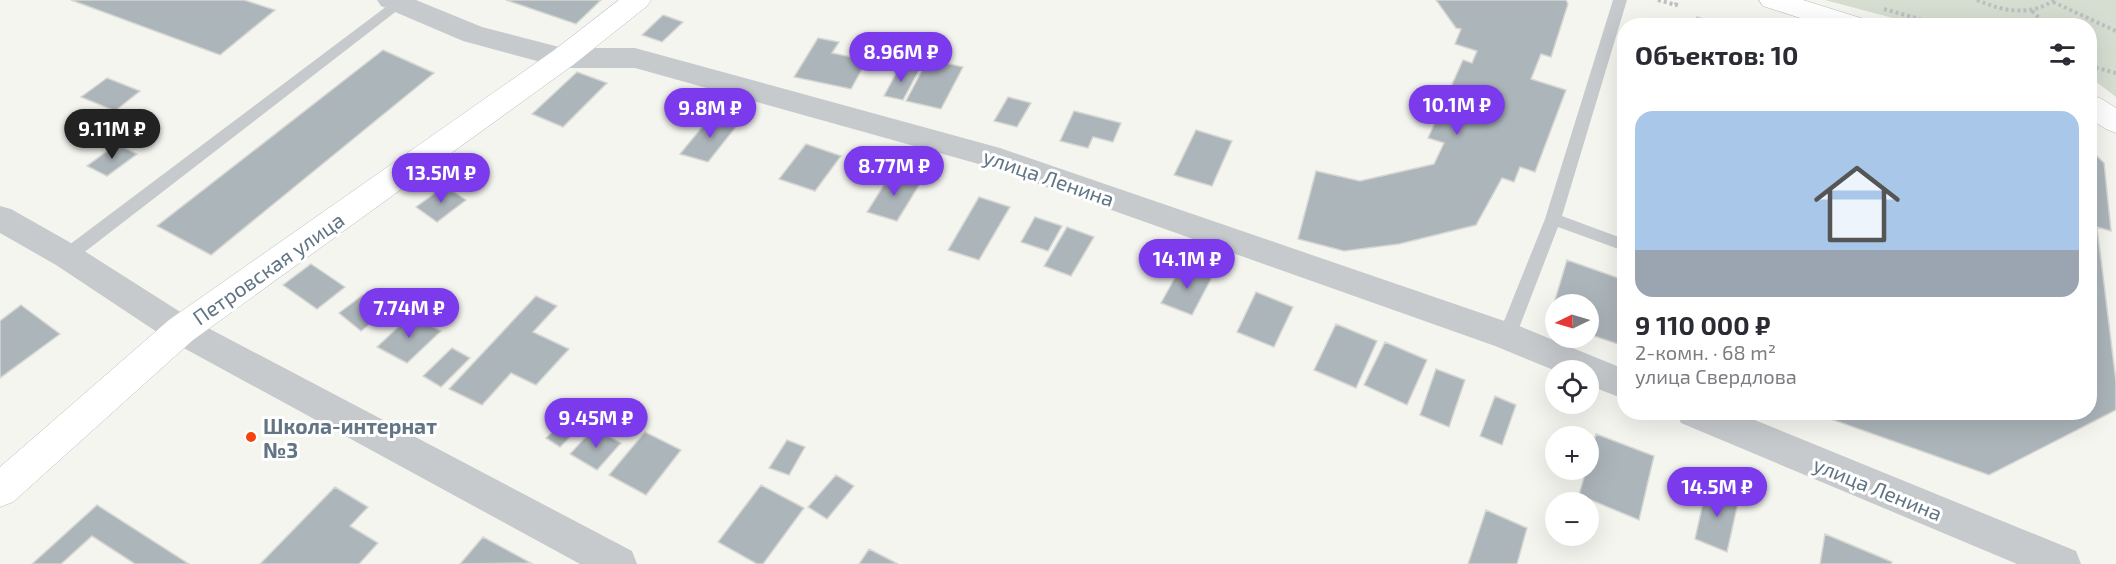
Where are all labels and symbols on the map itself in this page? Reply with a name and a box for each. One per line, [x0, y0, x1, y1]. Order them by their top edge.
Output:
pin: 8.96M ₽ [846, 32, 956, 83]
pin: 10.1M ₽ [1402, 85, 1512, 136]
pin: 9.8M ₽ [661, 88, 759, 139]
pin: 9.11M ₽ [57, 109, 167, 160]
street label: улица Ленина [980, 143, 1118, 212]
pin: 8.77M ₽ [839, 146, 949, 197]
pin: 13.5M ₽ [386, 153, 496, 204]
street label: Петровская улица [188, 206, 349, 330]
pin: 14.1M ₽ [1132, 239, 1242, 290]
pin: 7.74M ₽ [354, 288, 464, 339]
north arrow [1545, 294, 1599, 348]
pin: 9.45M ₽ [541, 398, 651, 449]
place label: Школа-интернат №3 [263, 413, 437, 462]
marker: Школа-интернат №3 [244, 430, 258, 444]
street label: улица Ленина [1810, 451, 1946, 526]
pin: 14.5M ₽ [1662, 467, 1772, 518]

